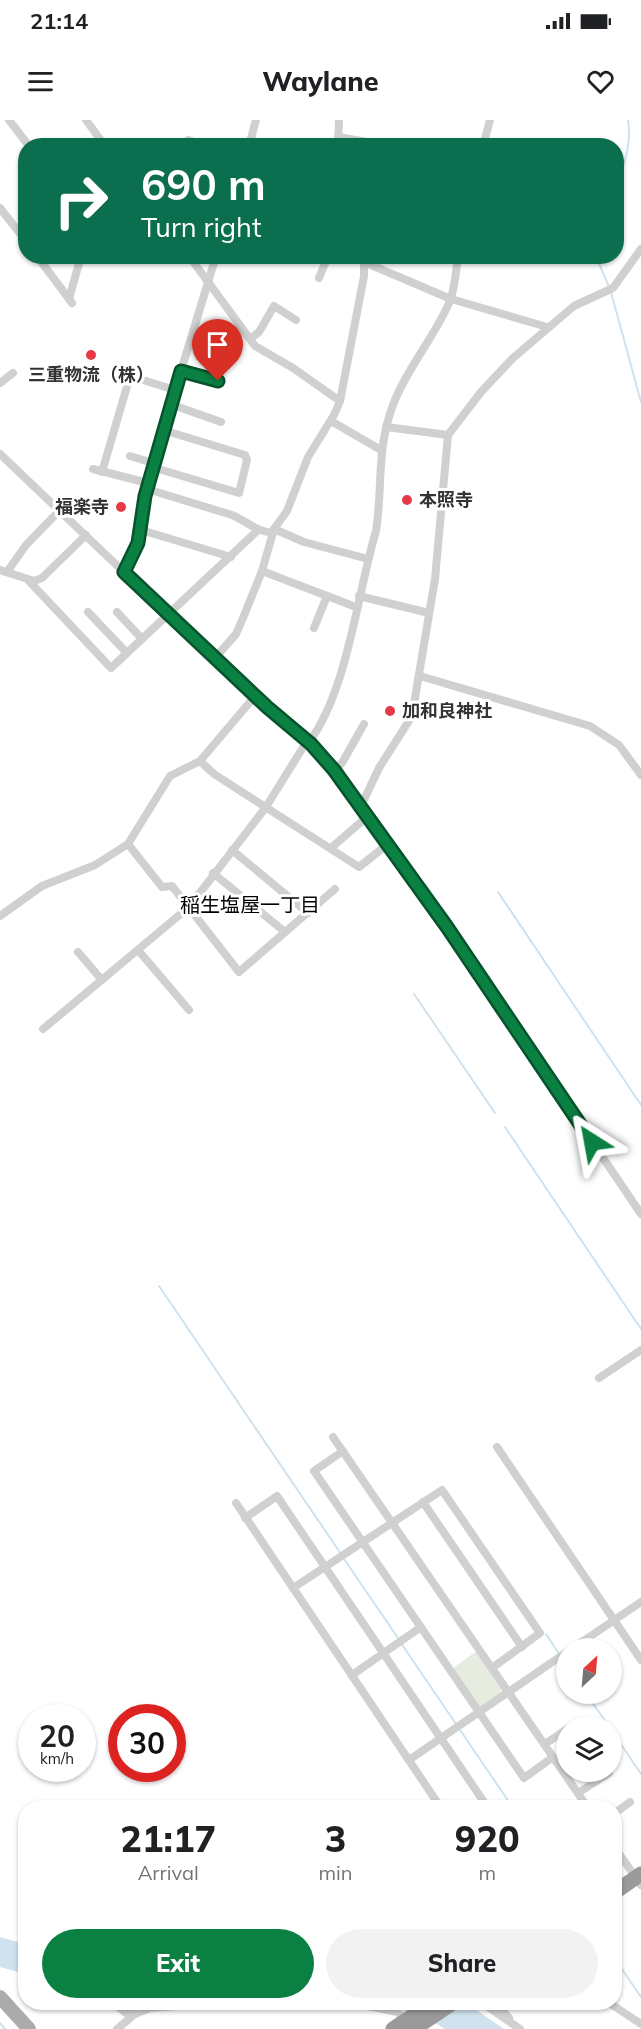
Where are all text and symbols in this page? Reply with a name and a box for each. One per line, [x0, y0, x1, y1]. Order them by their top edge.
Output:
text: 21:14 [30, 7, 88, 35]
text: Waylane [262, 64, 379, 98]
icon: menu [24, 65, 57, 98]
icon: heart [584, 65, 617, 98]
text: 690 m [141, 158, 266, 211]
icon: right [42, 162, 120, 240]
text: Turn right [141, 210, 261, 244]
pin [192, 319, 243, 381]
icon: arrive [201, 328, 234, 361]
marker: 三重物流（株） [84, 348, 98, 362]
place label: 三重物流（株） [28, 363, 154, 386]
place label: 本照寺 [419, 488, 473, 511]
marker: 本照寺 [400, 493, 414, 507]
place label: 福楽寺 [55, 495, 109, 518]
marker: 福楽寺 [114, 500, 128, 514]
place label: 加和良神社 [402, 699, 492, 722]
marker: 加和良神社 [383, 704, 397, 718]
district label: 稲生塩屋一丁目 [180, 892, 320, 917]
position arrow [560, 1110, 624, 1174]
north arrow [556, 1638, 622, 1704]
map controls [556, 1638, 622, 1782]
speed limit sign: 30 [108, 1704, 186, 1782]
button: layers [556, 1716, 622, 1782]
text: 20 [39, 1717, 75, 1755]
text: km/h [40, 1749, 74, 1768]
text: 21:17 [120, 1816, 216, 1861]
text: 3 [325, 1816, 346, 1861]
text: 920 [455, 1816, 520, 1861]
text: Arrival [138, 1860, 199, 1885]
text: min [318, 1860, 353, 1885]
text: m [478, 1860, 496, 1885]
button: Exit [42, 1929, 314, 1998]
button: Share [326, 1929, 598, 1998]

